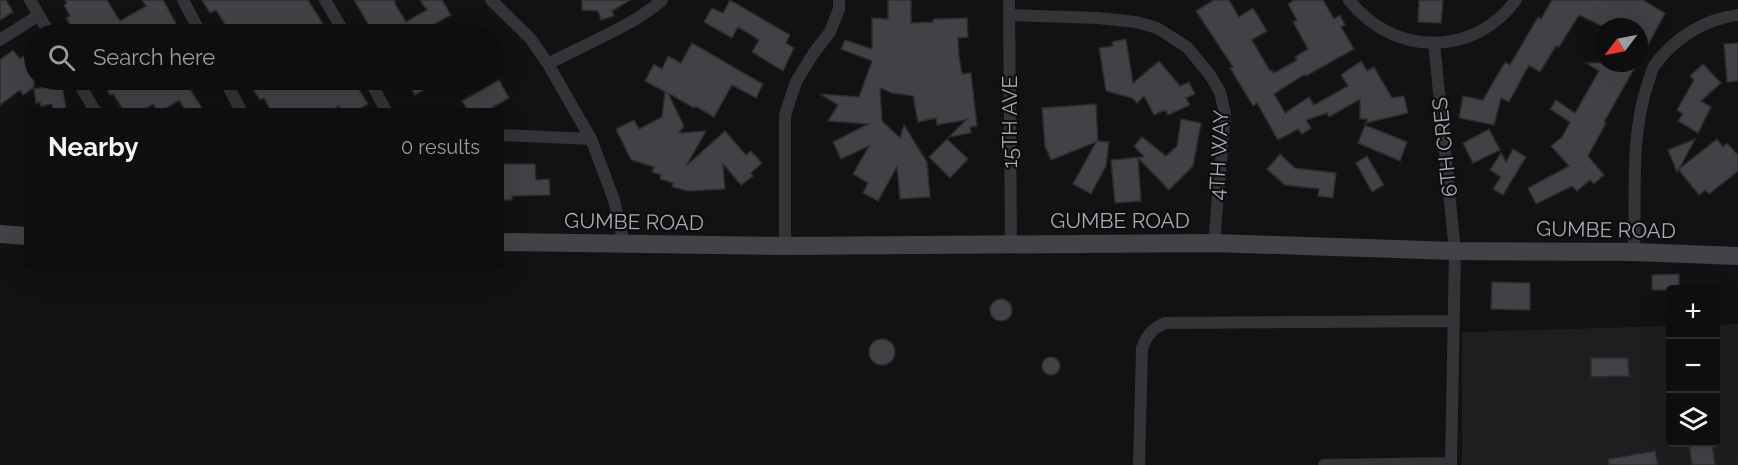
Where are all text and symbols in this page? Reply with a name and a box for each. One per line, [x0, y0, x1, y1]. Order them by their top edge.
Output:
north arrow [1594, 18, 1648, 72]
search box [24, 24, 504, 90]
icon: search [45, 41, 78, 74]
text: Search here [93, 44, 215, 70]
street label: 15TH AVE [997, 76, 1022, 168]
street label: 6TH CRES [1427, 96, 1462, 198]
street label: 4TH WAY [1204, 109, 1233, 201]
text: Nearby [48, 132, 138, 162]
text: 0 results [401, 135, 480, 159]
street label: GUMBE ROAD [564, 208, 704, 235]
street label: GUMBE ROAD [1050, 208, 1190, 233]
street label: GUMBE ROAD [1536, 216, 1676, 243]
map controls [1666, 285, 1720, 447]
button: + [1666, 285, 1720, 339]
button: − [1666, 339, 1720, 393]
button: layers [1666, 393, 1720, 447]

